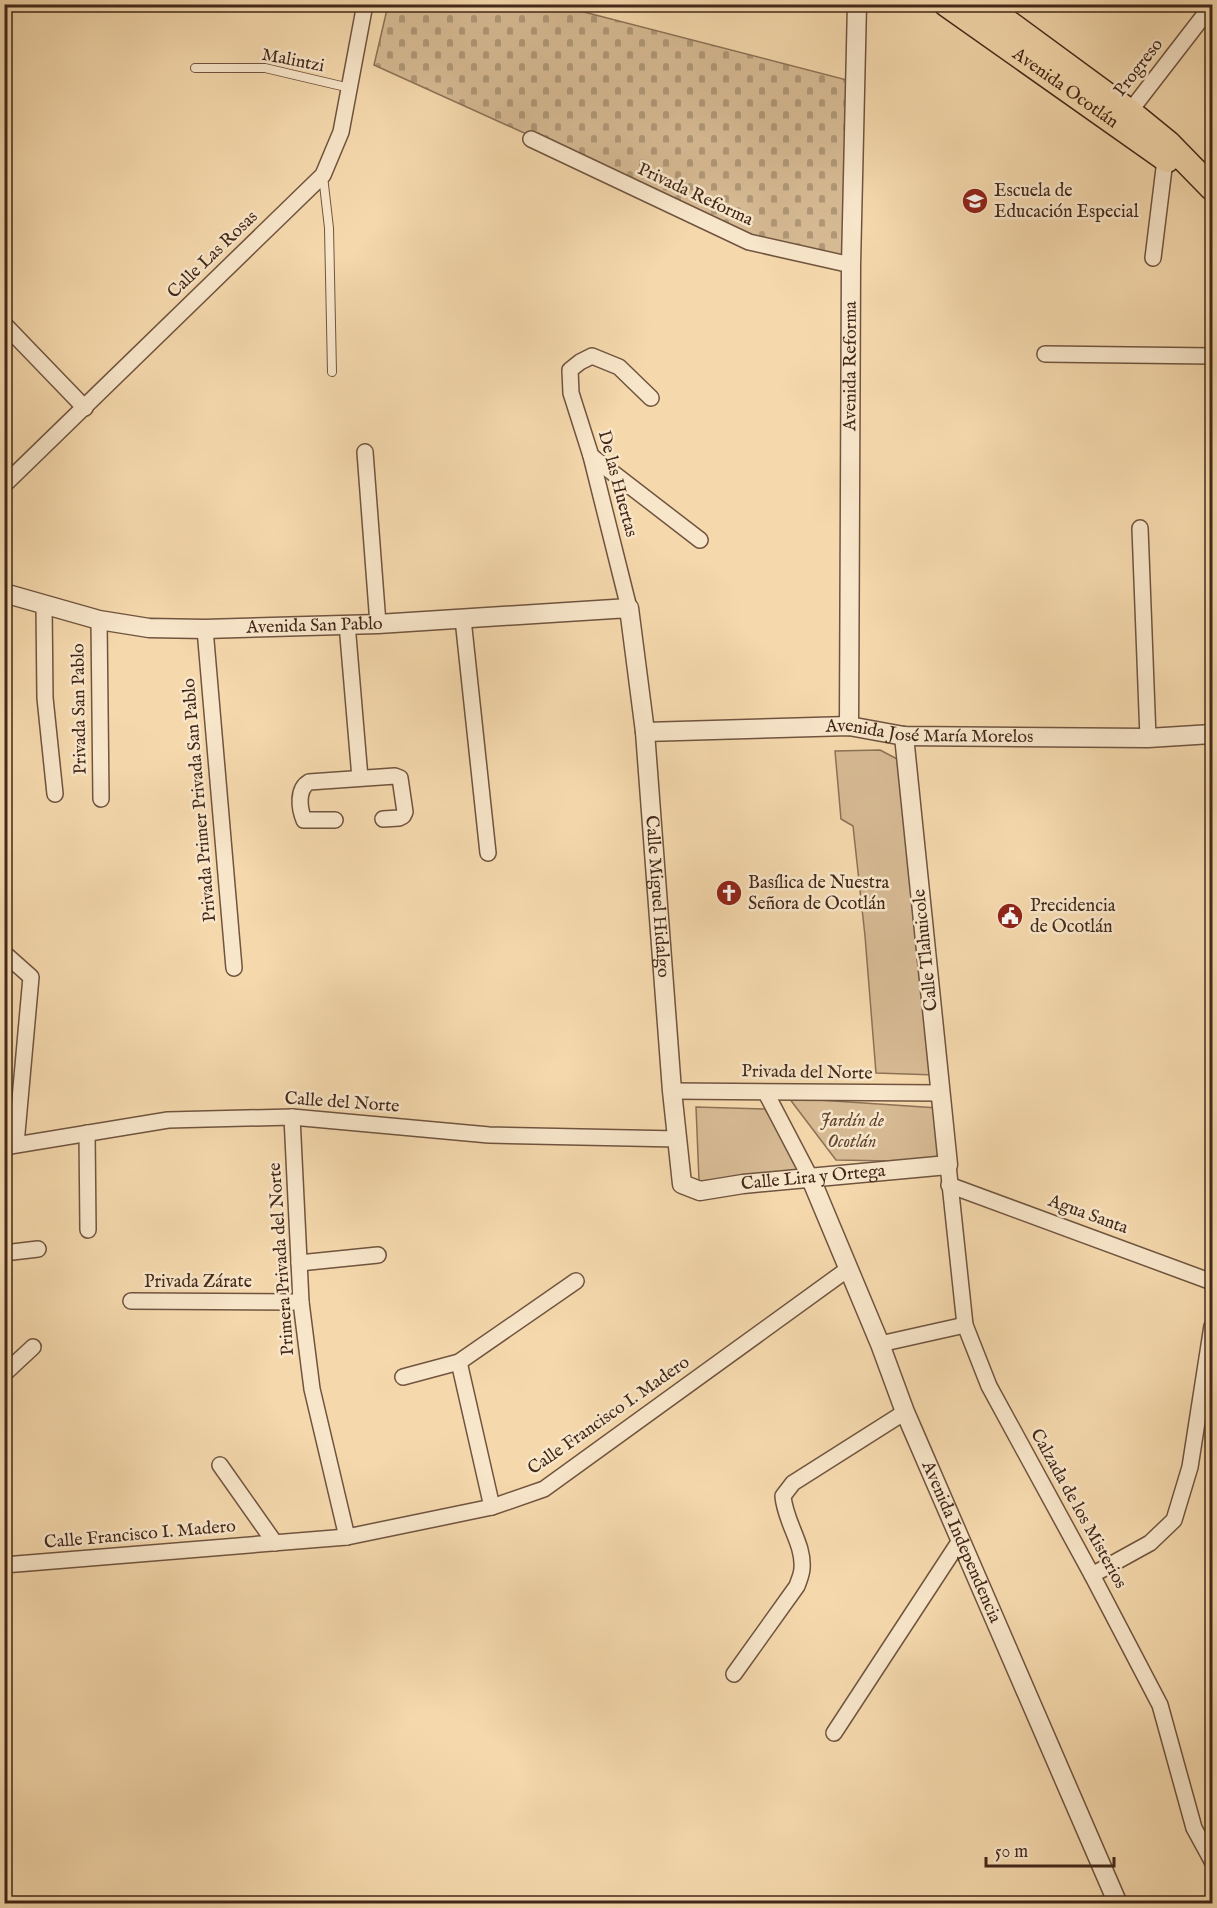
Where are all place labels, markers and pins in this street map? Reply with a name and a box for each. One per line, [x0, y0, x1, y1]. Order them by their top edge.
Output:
place label: Escuela de Educación Especial [994, 180, 1139, 224]
school or university icon: Escuela de Educación Especial [960, 186, 990, 216]
place label: Basílica de Nuestra Señora de Ocotlán [748, 872, 890, 916]
church icon: Basílica de Nuestra Señora de Ocotlán [714, 878, 744, 908]
place label: Precidencia de Ocotlán [1030, 895, 1116, 939]
public building icon: Precidencia de Ocotlán [995, 901, 1025, 931]

